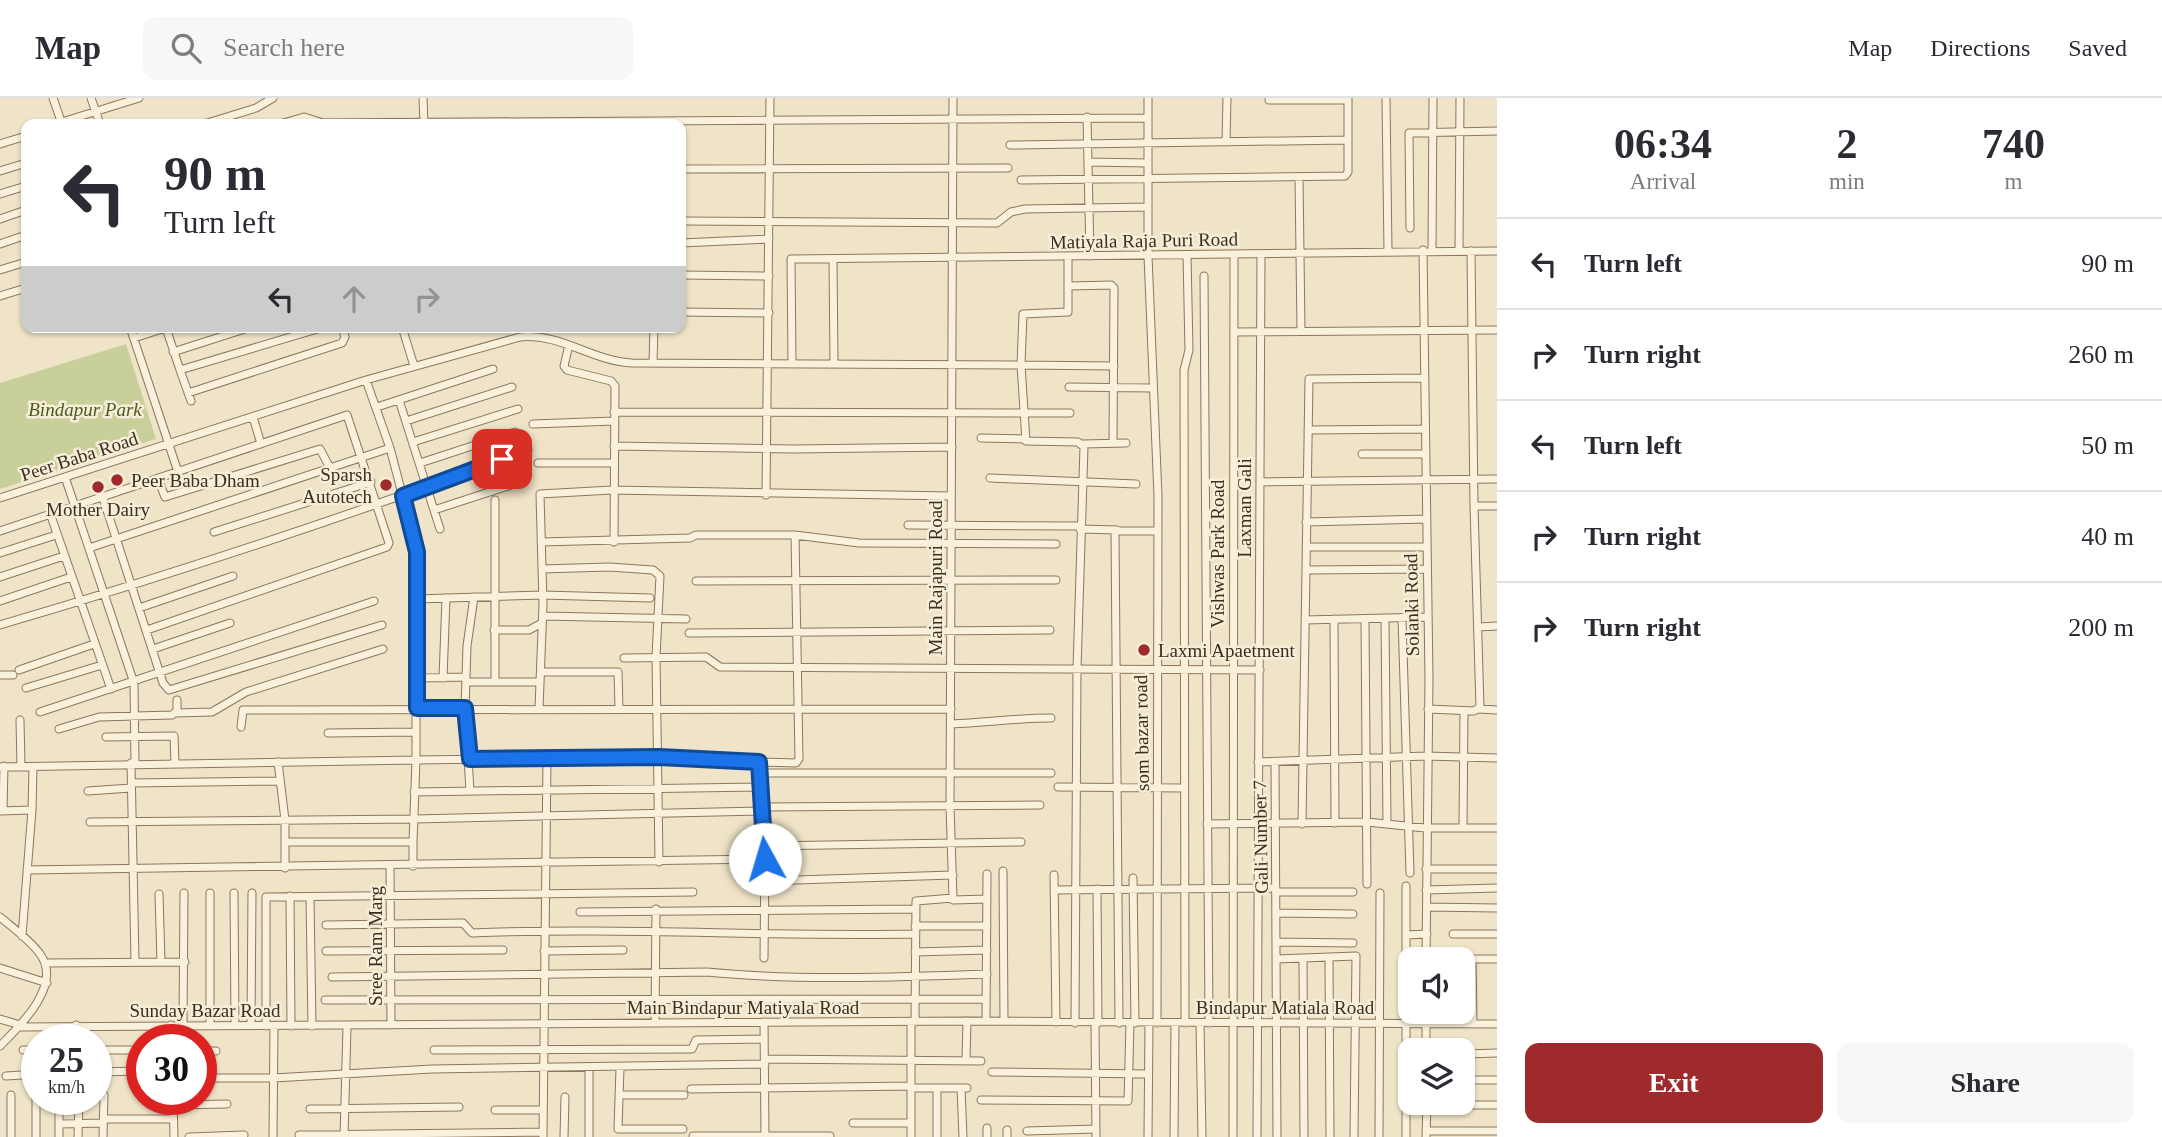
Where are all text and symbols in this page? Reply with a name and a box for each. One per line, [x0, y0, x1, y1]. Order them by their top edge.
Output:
search box [143, 17, 633, 80]
icon: search [167, 29, 205, 67]
text: Map [35, 30, 101, 66]
text: Search here [223, 33, 345, 62]
text: Map [1848, 35, 1892, 61]
text: Directions [1930, 35, 2030, 61]
text: Saved [2068, 35, 2127, 61]
text: 06:34 [1614, 121, 1712, 167]
text: 2 [1836, 121, 1857, 167]
text: 740 [1982, 121, 2045, 167]
text: 90 m [164, 146, 266, 201]
icon: left [49, 147, 140, 238]
text: Arrival [1630, 169, 1696, 194]
text: min [1829, 169, 1865, 194]
text: m [2004, 169, 2022, 194]
text: Turn left [164, 204, 276, 240]
street label: Matiyala Raja Puri Road [1050, 228, 1239, 253]
icon: left [1525, 245, 1563, 283]
text: Turn left [1584, 249, 1682, 278]
text: 90 m [2081, 249, 2134, 278]
icon: left [262, 280, 300, 318]
icon: ahead [335, 280, 373, 318]
icon: right [408, 280, 446, 318]
icon: right [1525, 336, 1563, 374]
text: Turn right [1584, 340, 1701, 369]
text: 260 m [2068, 340, 2134, 369]
park label: Bindapur Park [28, 399, 142, 420]
street label: Peer Baba Road [18, 427, 141, 485]
icon: left [1525, 427, 1563, 465]
pin [472, 429, 532, 489]
text: Turn left [1584, 431, 1682, 460]
text: 50 m [2081, 431, 2134, 460]
icon: arrive [483, 440, 521, 478]
street label: Laxman Gali [1234, 458, 1255, 558]
place label: Sparsh Autotech [302, 464, 372, 507]
place label: Peer Baba Dham [131, 470, 260, 491]
marker: Peer Baba Dham [109, 472, 125, 488]
marker: Sparsh Autotech [378, 477, 394, 493]
marker: Mother Dairy [90, 479, 106, 495]
street label: Vishwas Park Road [1207, 479, 1228, 628]
place label: Mother Dairy [46, 499, 150, 520]
street label: Main Rajapuri Road [925, 500, 946, 656]
icon: right [1525, 518, 1563, 556]
text: Turn right [1584, 522, 1701, 551]
text: 40 m [2081, 522, 2134, 551]
street label: Solanki Road [1400, 553, 1423, 657]
icon: right [1525, 609, 1563, 647]
text: Turn right [1584, 613, 1701, 642]
text: 200 m [2068, 613, 2134, 642]
place label: Laxmi Apaetment [1158, 640, 1295, 661]
marker: Laxmi Apaetment [1136, 642, 1152, 658]
street label: som bazar road [1130, 674, 1153, 791]
street label: Gali Number 7 [1249, 780, 1272, 894]
position arrow [728, 822, 802, 896]
street label: Sree Ram Marg [365, 886, 386, 1006]
map controls [1398, 947, 1475, 1115]
button: sound [1398, 947, 1475, 1024]
street label: Main Bindapur Matiyala Road [627, 997, 860, 1018]
street label: Bindapur Matiala Road [1196, 997, 1375, 1018]
street label: Sunday Bazar Road [130, 1000, 281, 1021]
speed limit sign: 30 [126, 1024, 217, 1115]
button: layers [1398, 1038, 1475, 1115]
text: 25 [49, 1041, 84, 1080]
button: Exit [1525, 1043, 1823, 1123]
button: Share [1837, 1043, 2134, 1123]
text: km/h [48, 1077, 85, 1097]

